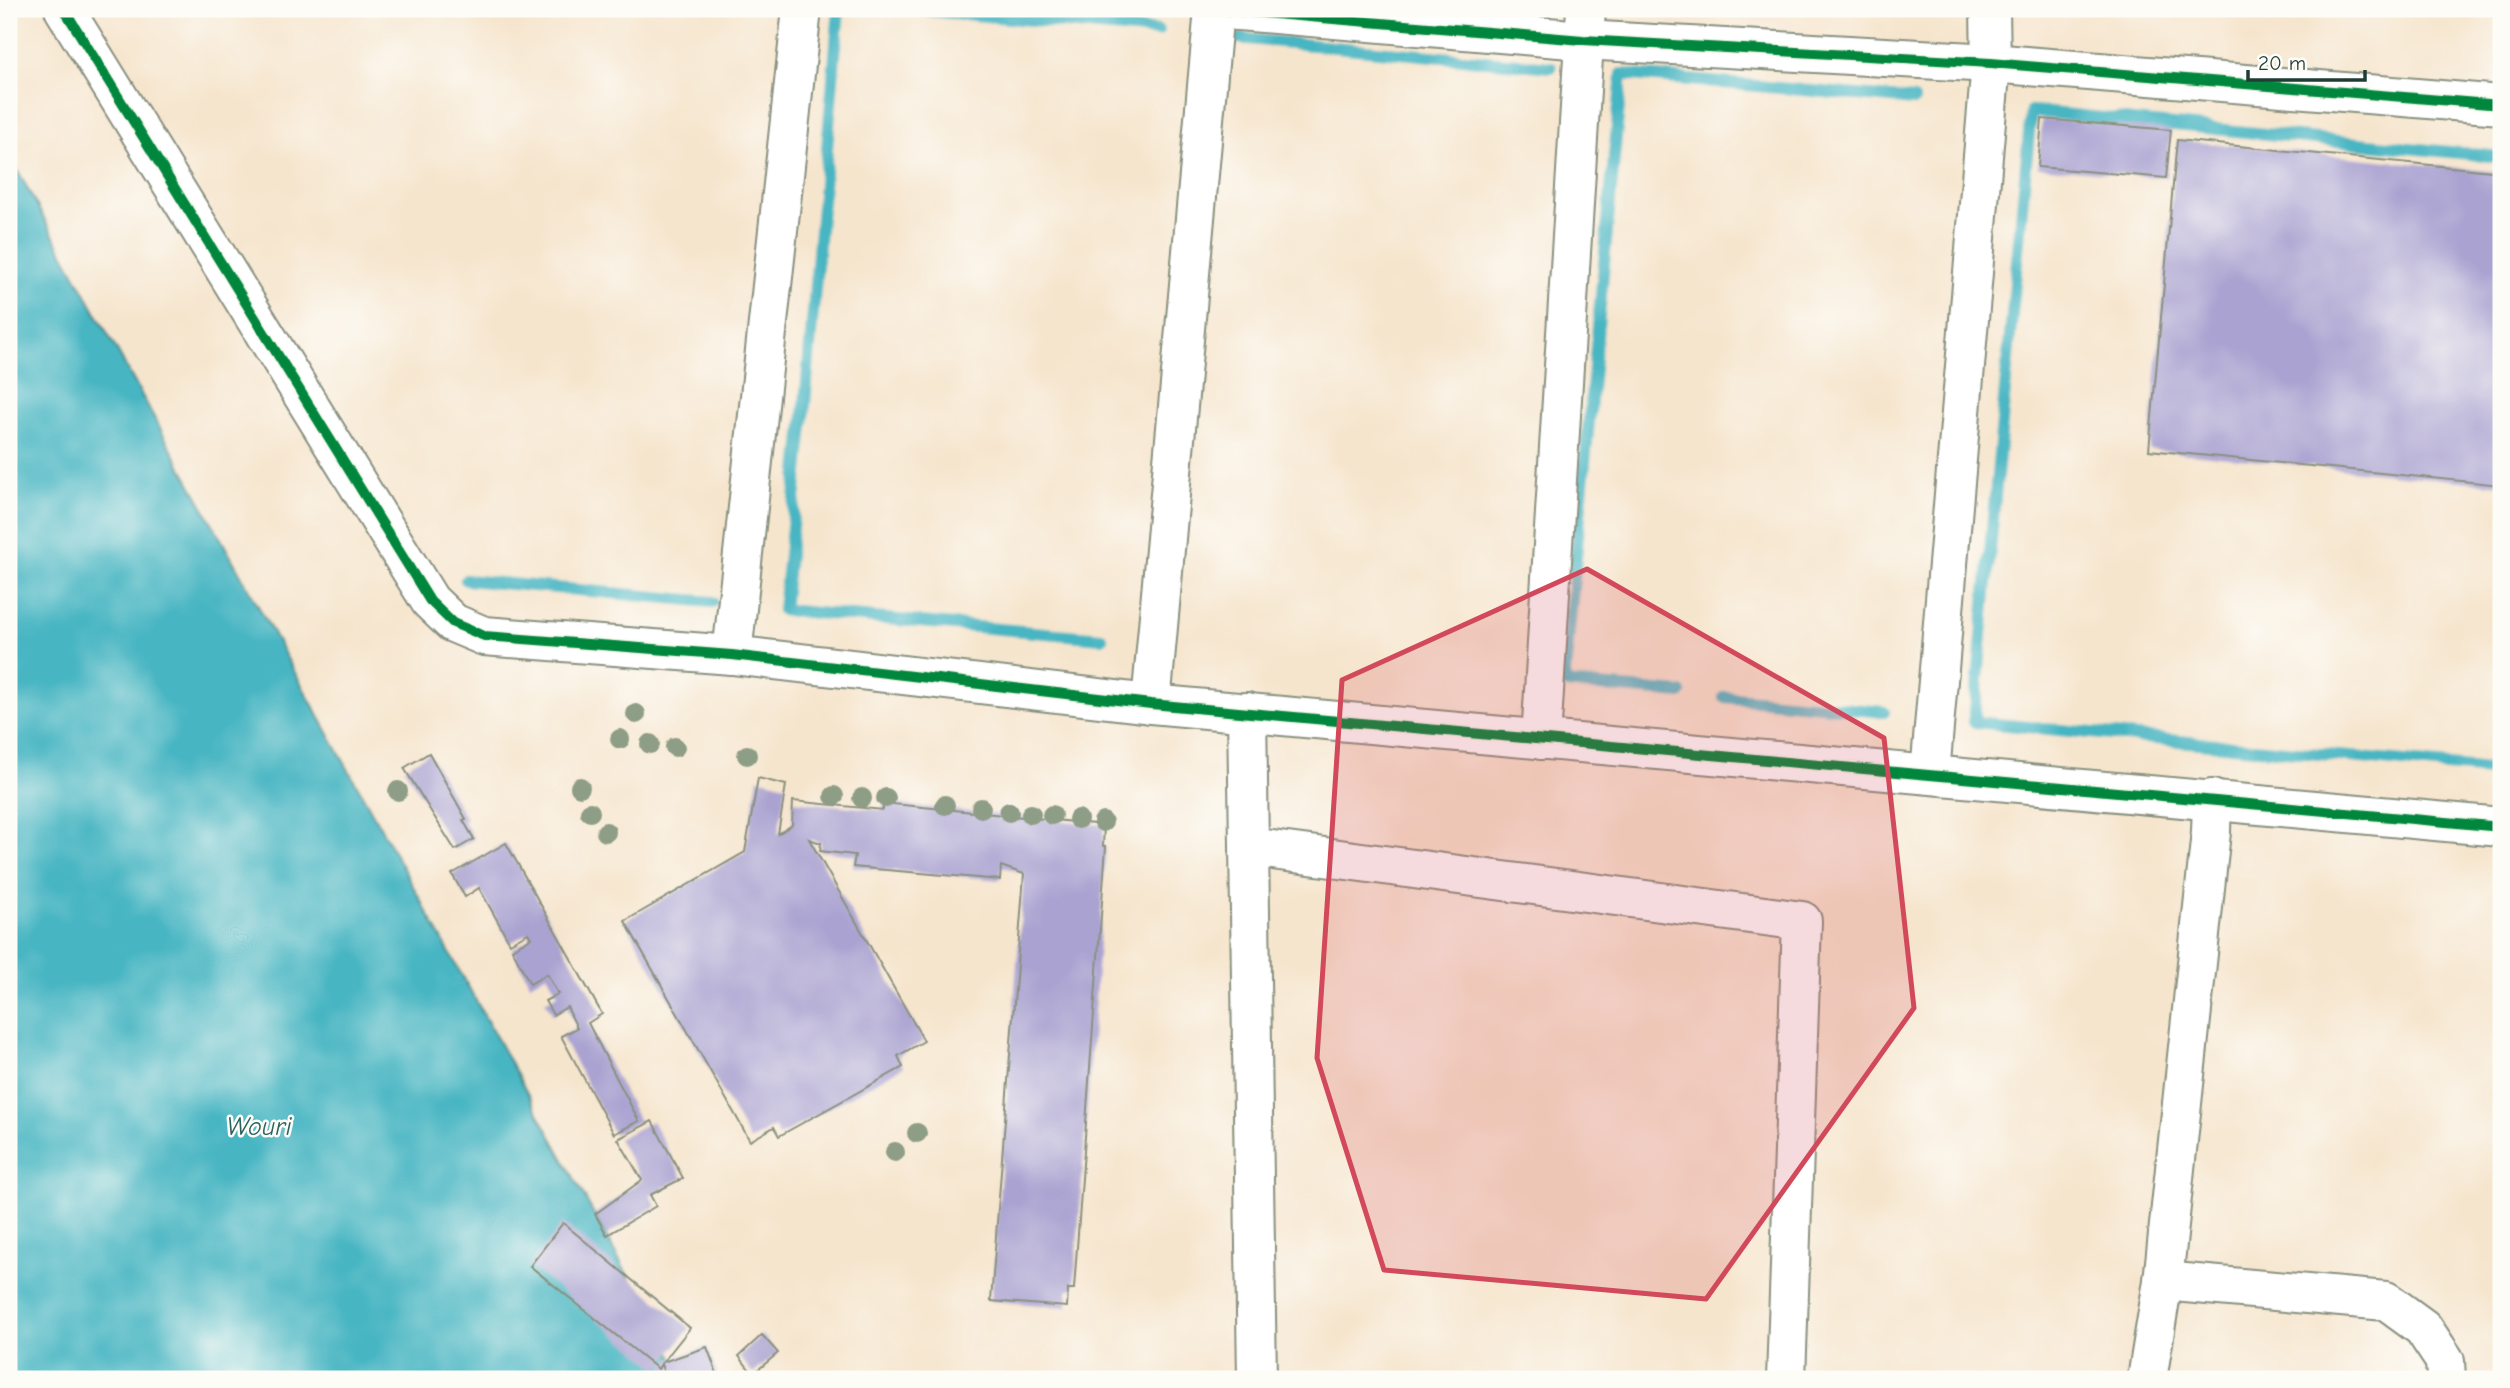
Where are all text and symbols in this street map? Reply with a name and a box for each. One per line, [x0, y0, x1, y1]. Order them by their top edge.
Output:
scale bar [2248, 38, 2365, 82]
text: 20 m [2258, 51, 2306, 75]
water label: Wouri [226, 1112, 293, 1142]

